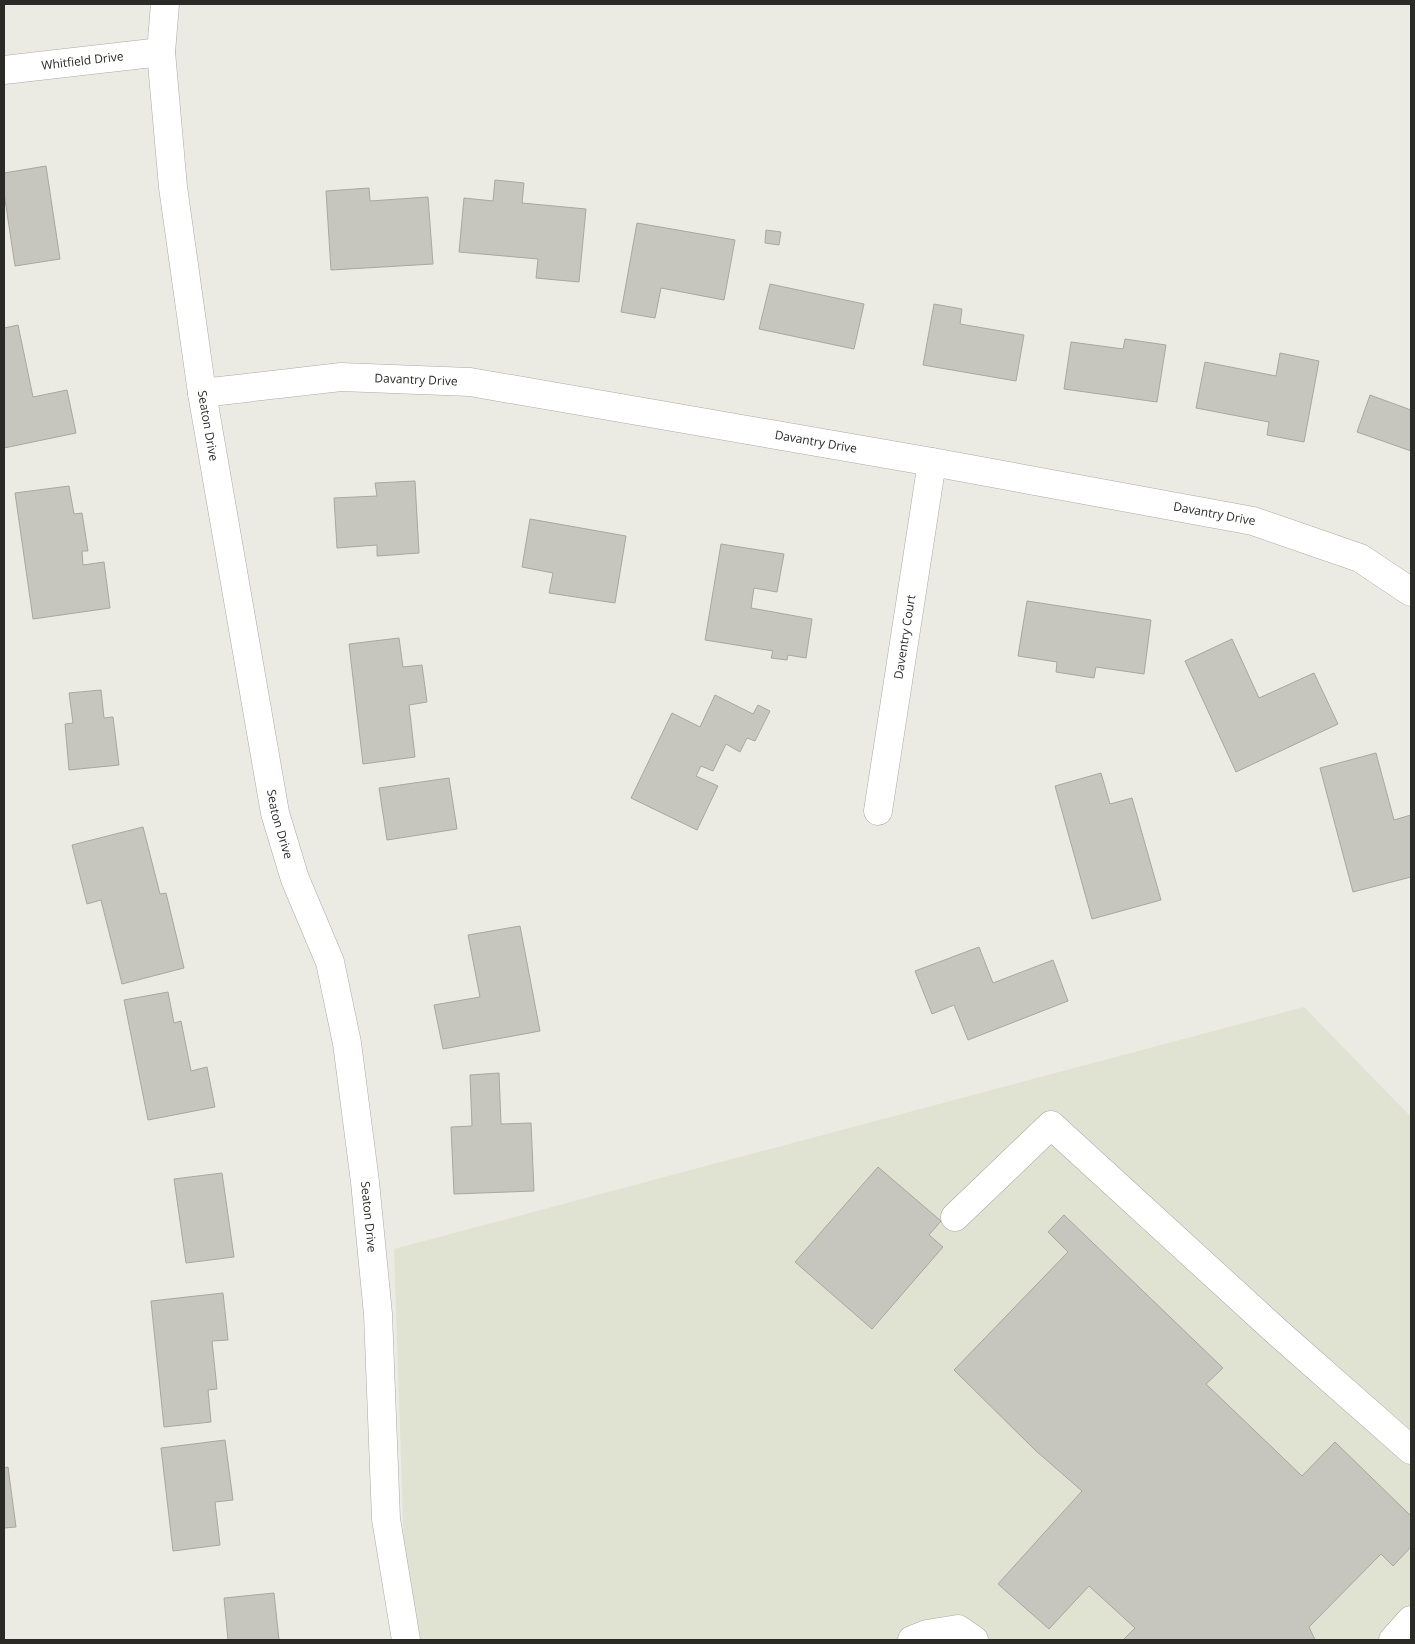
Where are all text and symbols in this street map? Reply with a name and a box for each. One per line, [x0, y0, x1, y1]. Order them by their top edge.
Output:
street label: Whitfield Drive [40, 47, 125, 74]
street label: Davantry Drive [374, 369, 458, 390]
street label: Seaton Drive [194, 389, 223, 463]
street label: Davantry Drive [774, 426, 859, 457]
street label: Davantry Drive [1172, 498, 1257, 529]
street label: Daventry Court [890, 594, 919, 680]
street label: Seaton Drive [263, 788, 298, 861]
street label: Seaton Drive [357, 1180, 381, 1253]

